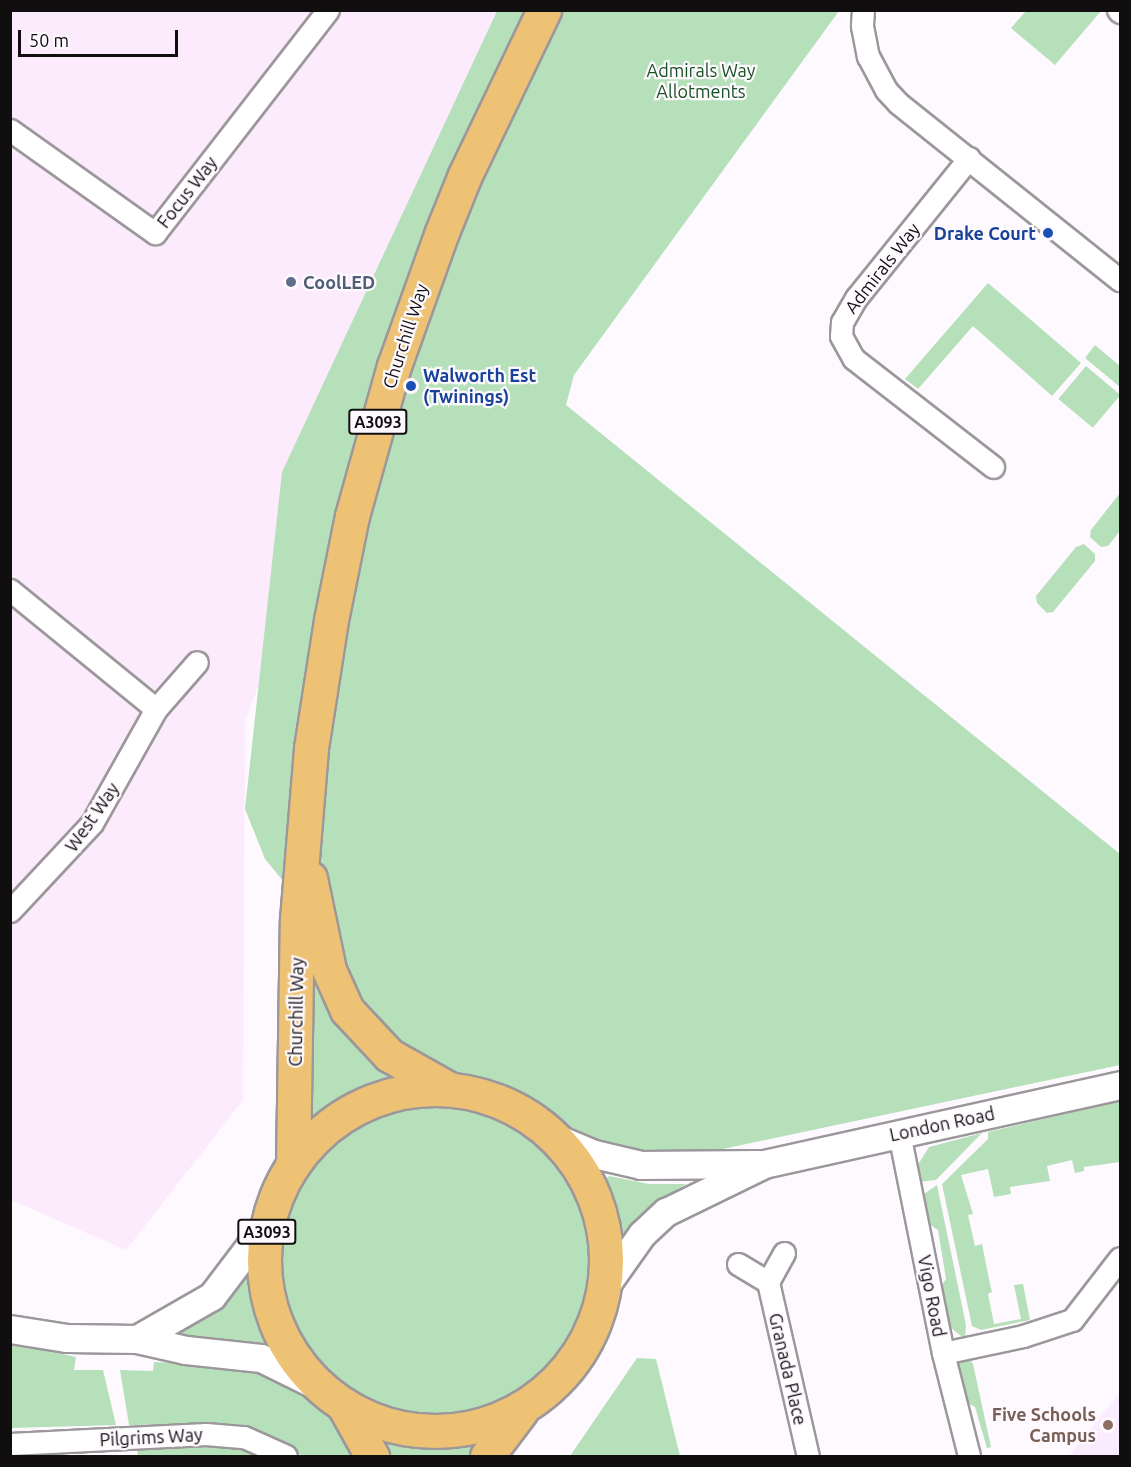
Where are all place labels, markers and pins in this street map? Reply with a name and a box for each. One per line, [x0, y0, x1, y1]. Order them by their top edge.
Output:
place label: Drake Court [934, 222, 1036, 244]
marker: Drake Court [1041, 226, 1055, 240]
place label: CoolLED [303, 271, 375, 293]
marker: CoolLED [284, 275, 298, 289]
place label: Walworth Est (Twinings) [423, 365, 536, 407]
marker: Walworth Est (Twinings) [404, 379, 418, 393]
place label: Five Schools Campus [992, 1404, 1096, 1446]
marker: Five Schools Campus [1101, 1418, 1115, 1432]

